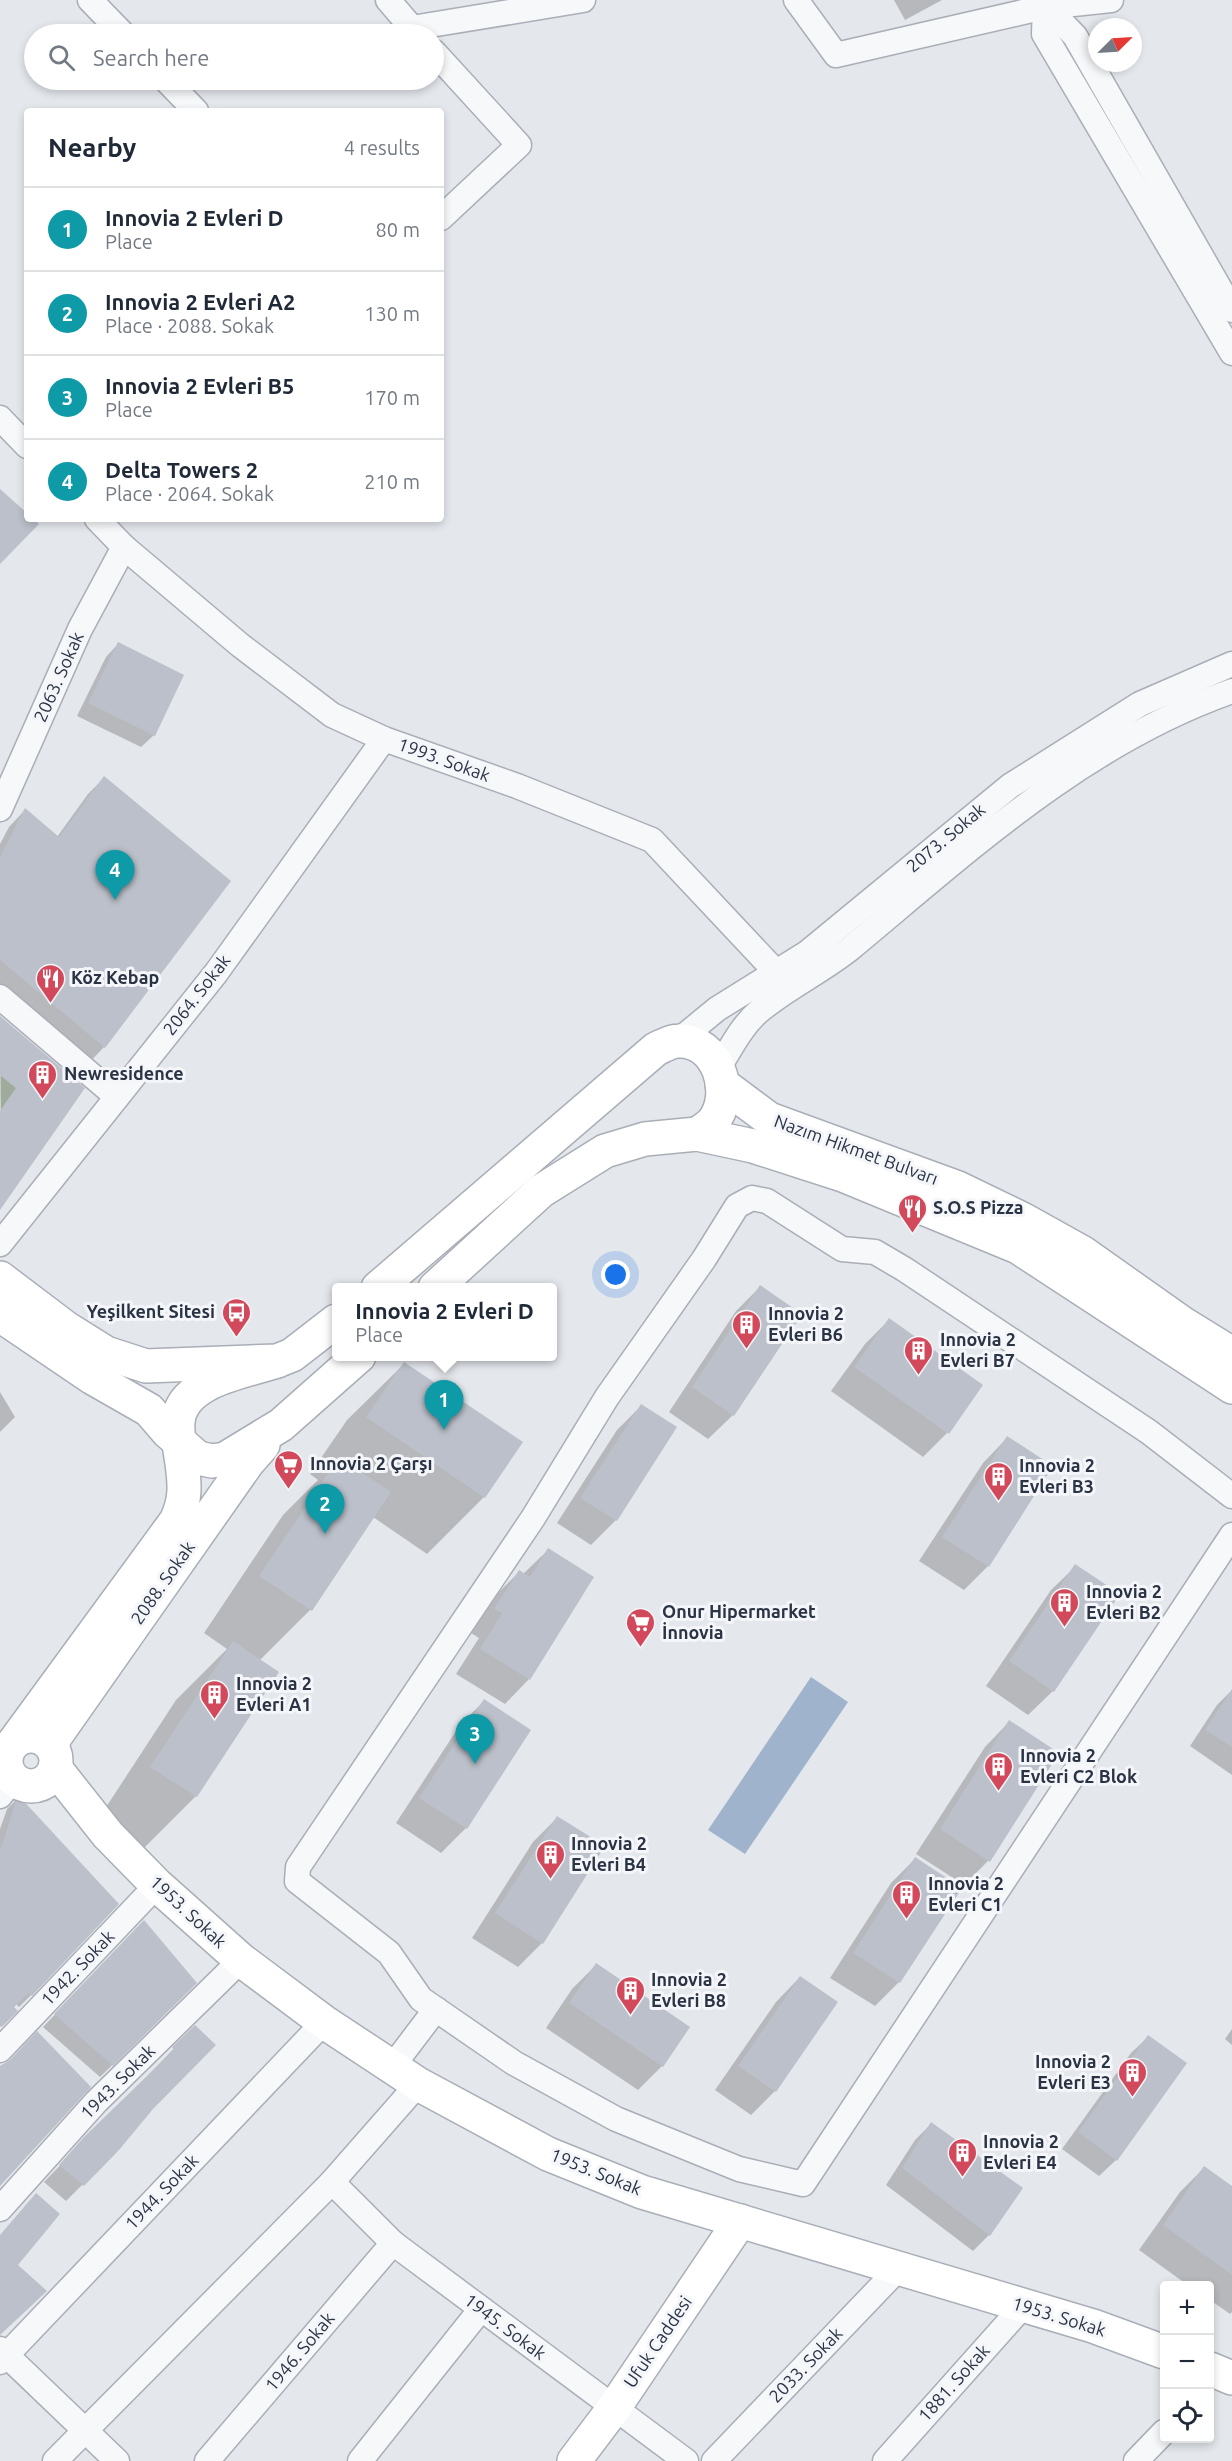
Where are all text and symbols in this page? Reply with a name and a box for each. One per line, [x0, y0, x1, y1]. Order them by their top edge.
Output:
north arrow [1088, 18, 1142, 72]
search box [24, 24, 444, 90]
icon: search [45, 41, 78, 74]
text: Search here [93, 45, 209, 70]
text: Nearby [48, 133, 136, 162]
text: 4 results [344, 136, 420, 159]
text: Innovia 2 Evleri D [105, 205, 284, 230]
text: 1 [62, 218, 73, 241]
text: 80 m [376, 218, 420, 241]
text: Place [105, 230, 153, 253]
text: Innovia 2 Evleri A2 [105, 289, 295, 314]
text: 2 [62, 302, 73, 325]
text: 130 m [364, 302, 420, 325]
text: Place · 2088. Sokak [105, 314, 274, 337]
text: Innovia 2 Evleri B5 [105, 373, 295, 398]
text: 3 [62, 386, 73, 409]
text: 170 m [364, 386, 420, 409]
text: Place [105, 398, 153, 421]
text: Delta Towers 2 [105, 457, 258, 482]
text: 4 [62, 470, 73, 493]
text: 210 m [364, 470, 420, 493]
text: Place · 2064. Sokak [105, 482, 274, 505]
street label: 2063. Sokak [29, 628, 87, 725]
street label: 1993. Sokak [396, 733, 493, 785]
street label: 2073. Sokak [902, 799, 989, 876]
pin: 4 [96, 850, 134, 900]
street label: 2064. Sokak [159, 950, 234, 1039]
restaurant icon: Köz Kebap [34, 962, 66, 1004]
place label: Köz Kebap [71, 967, 159, 987]
building icon: Newresidence [27, 1058, 59, 1100]
place label: Newresidence [64, 1063, 184, 1083]
street label: Nazım Hikmet Bulvarı [772, 1110, 941, 1188]
restaurant icon: S.O.S Pizza [896, 1192, 928, 1234]
place label: S.O.S Pizza [933, 1197, 1023, 1217]
your location [601, 1260, 630, 1289]
popup [332, 1283, 557, 1361]
bus stop icon: Yeşilkent Sitesi [220, 1296, 252, 1338]
text: Innovia 2 Evleri D [355, 1298, 534, 1323]
place label: Yeşilkent Sitesi [86, 1301, 215, 1322]
place label: Innovia 2 Evleri B6 [768, 1303, 844, 1344]
building icon: Innovia 2 Evleri B6 [731, 1308, 763, 1350]
text: Place [355, 1323, 403, 1346]
place label: Innovia 2 Evleri B7 [940, 1329, 1016, 1370]
building icon: Innovia 2 Evleri B7 [903, 1334, 935, 1376]
pin: 1 [424, 1380, 464, 1430]
supermarket icon: Innovia 2 Çarşı [273, 1448, 305, 1490]
place label: Innovia 2 Çarşı [310, 1453, 433, 1474]
place label: Innovia 2 Evleri B3 [1019, 1455, 1095, 1496]
building icon: Innovia 2 Evleri B3 [982, 1460, 1014, 1502]
pin: 2 [306, 1484, 344, 1534]
street label: 2088. Sokak [126, 1537, 198, 1628]
place label: Innovia 2 Evleri B2 [1086, 1581, 1162, 1622]
building icon: Innovia 2 Evleri B2 [1049, 1586, 1081, 1628]
place label: Onur Hipermarket İnnovia [662, 1601, 816, 1642]
supermarket icon: Onur Hipermarket İnnovia [625, 1606, 657, 1648]
place label: Innovia 2 Evleri A1 [236, 1673, 312, 1714]
building icon: Innovia 2 Evleri A1 [199, 1678, 231, 1720]
pin: 3 [456, 1714, 494, 1764]
place label: Innovia 2 Evleri C2 Blok [1020, 1745, 1137, 1786]
building icon: Innovia 2 Evleri C2 Blok [983, 1750, 1015, 1792]
place label: Innovia 2 Evleri B4 [571, 1833, 647, 1874]
building icon: Innovia 2 Evleri B4 [534, 1838, 566, 1880]
street label: 1953. Sokak [147, 1871, 231, 1952]
place label: Innovia 2 Evleri C1 [928, 1873, 1004, 1914]
building icon: Innovia 2 Evleri C1 [891, 1878, 923, 1920]
street label: 1942. Sokak [37, 1926, 118, 2009]
place label: Innovia 2 Evleri B8 [651, 1969, 727, 2010]
building icon: Innovia 2 Evleri B8 [614, 1974, 646, 2016]
street label: 1943. Sokak [76, 2040, 158, 2122]
place label: Innovia 2 Evleri E3 [1035, 2051, 1111, 2092]
building icon: Innovia 2 Evleri E3 [1116, 2056, 1148, 2098]
place label: Innovia 2 Evleri E4 [983, 2131, 1059, 2172]
building icon: Innovia 2 Evleri E4 [946, 2136, 978, 2178]
street label: 1953. Sokak [548, 2144, 645, 2198]
street label: 1944. Sokak [121, 2150, 202, 2233]
map controls [1160, 2281, 1214, 2443]
button: + [1160, 2281, 1214, 2335]
street label: 1945. Sokak [461, 2289, 550, 2363]
street label: Ufuk Caddesi [619, 2292, 695, 2391]
street label: 1953. Sokak [1010, 2292, 1108, 2340]
street label: 1946. Sokak [261, 2308, 338, 2395]
street label: 2033. Sokak [765, 2323, 846, 2406]
button: − [1160, 2335, 1214, 2389]
street label: 1881. Sokak [914, 2340, 993, 2425]
button: locate [1160, 2389, 1214, 2443]

